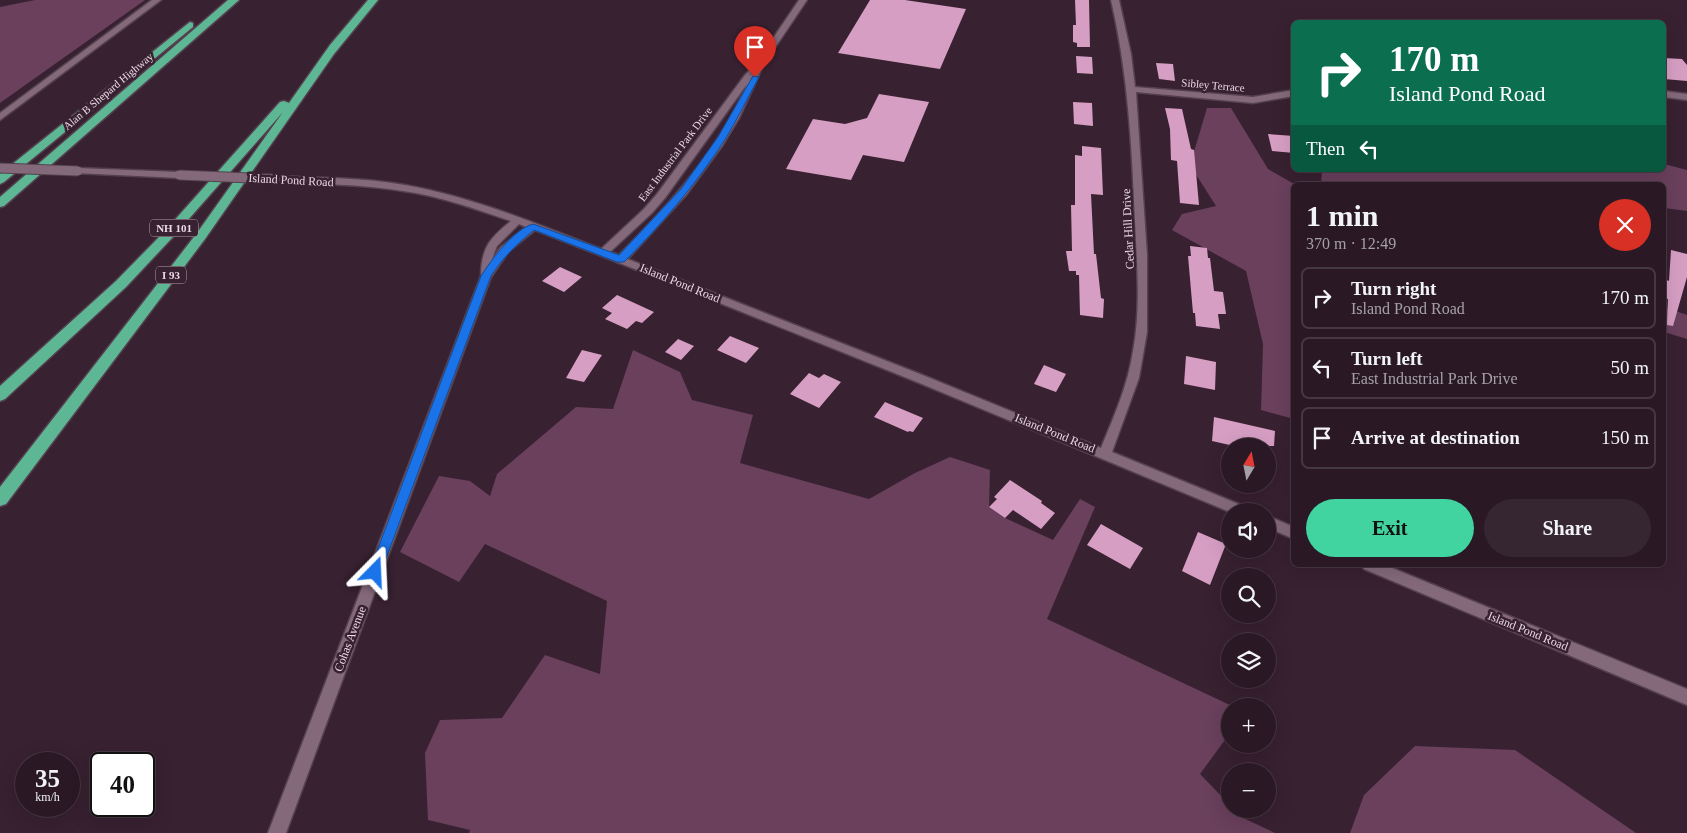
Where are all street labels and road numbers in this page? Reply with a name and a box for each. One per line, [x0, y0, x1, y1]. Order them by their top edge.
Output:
street label: Alan B Shepard Highway [61, 50, 156, 132]
street label: Sibley Terrace [1181, 76, 1245, 94]
street label: East Industrial Park Drive [636, 105, 714, 203]
street label: Island Pond Road [248, 171, 334, 189]
street label: Cedar Hill Drive [1119, 188, 1137, 270]
road number: NH 101 [150, 220, 198, 237]
street label: Island Pond Road [638, 261, 722, 305]
road number: I 93 [156, 266, 186, 284]
street label: Island Pond Road [1013, 411, 1097, 455]
street label: Cohas Avenue [331, 604, 369, 674]
street label: Island Pond Road [1486, 609, 1570, 653]

